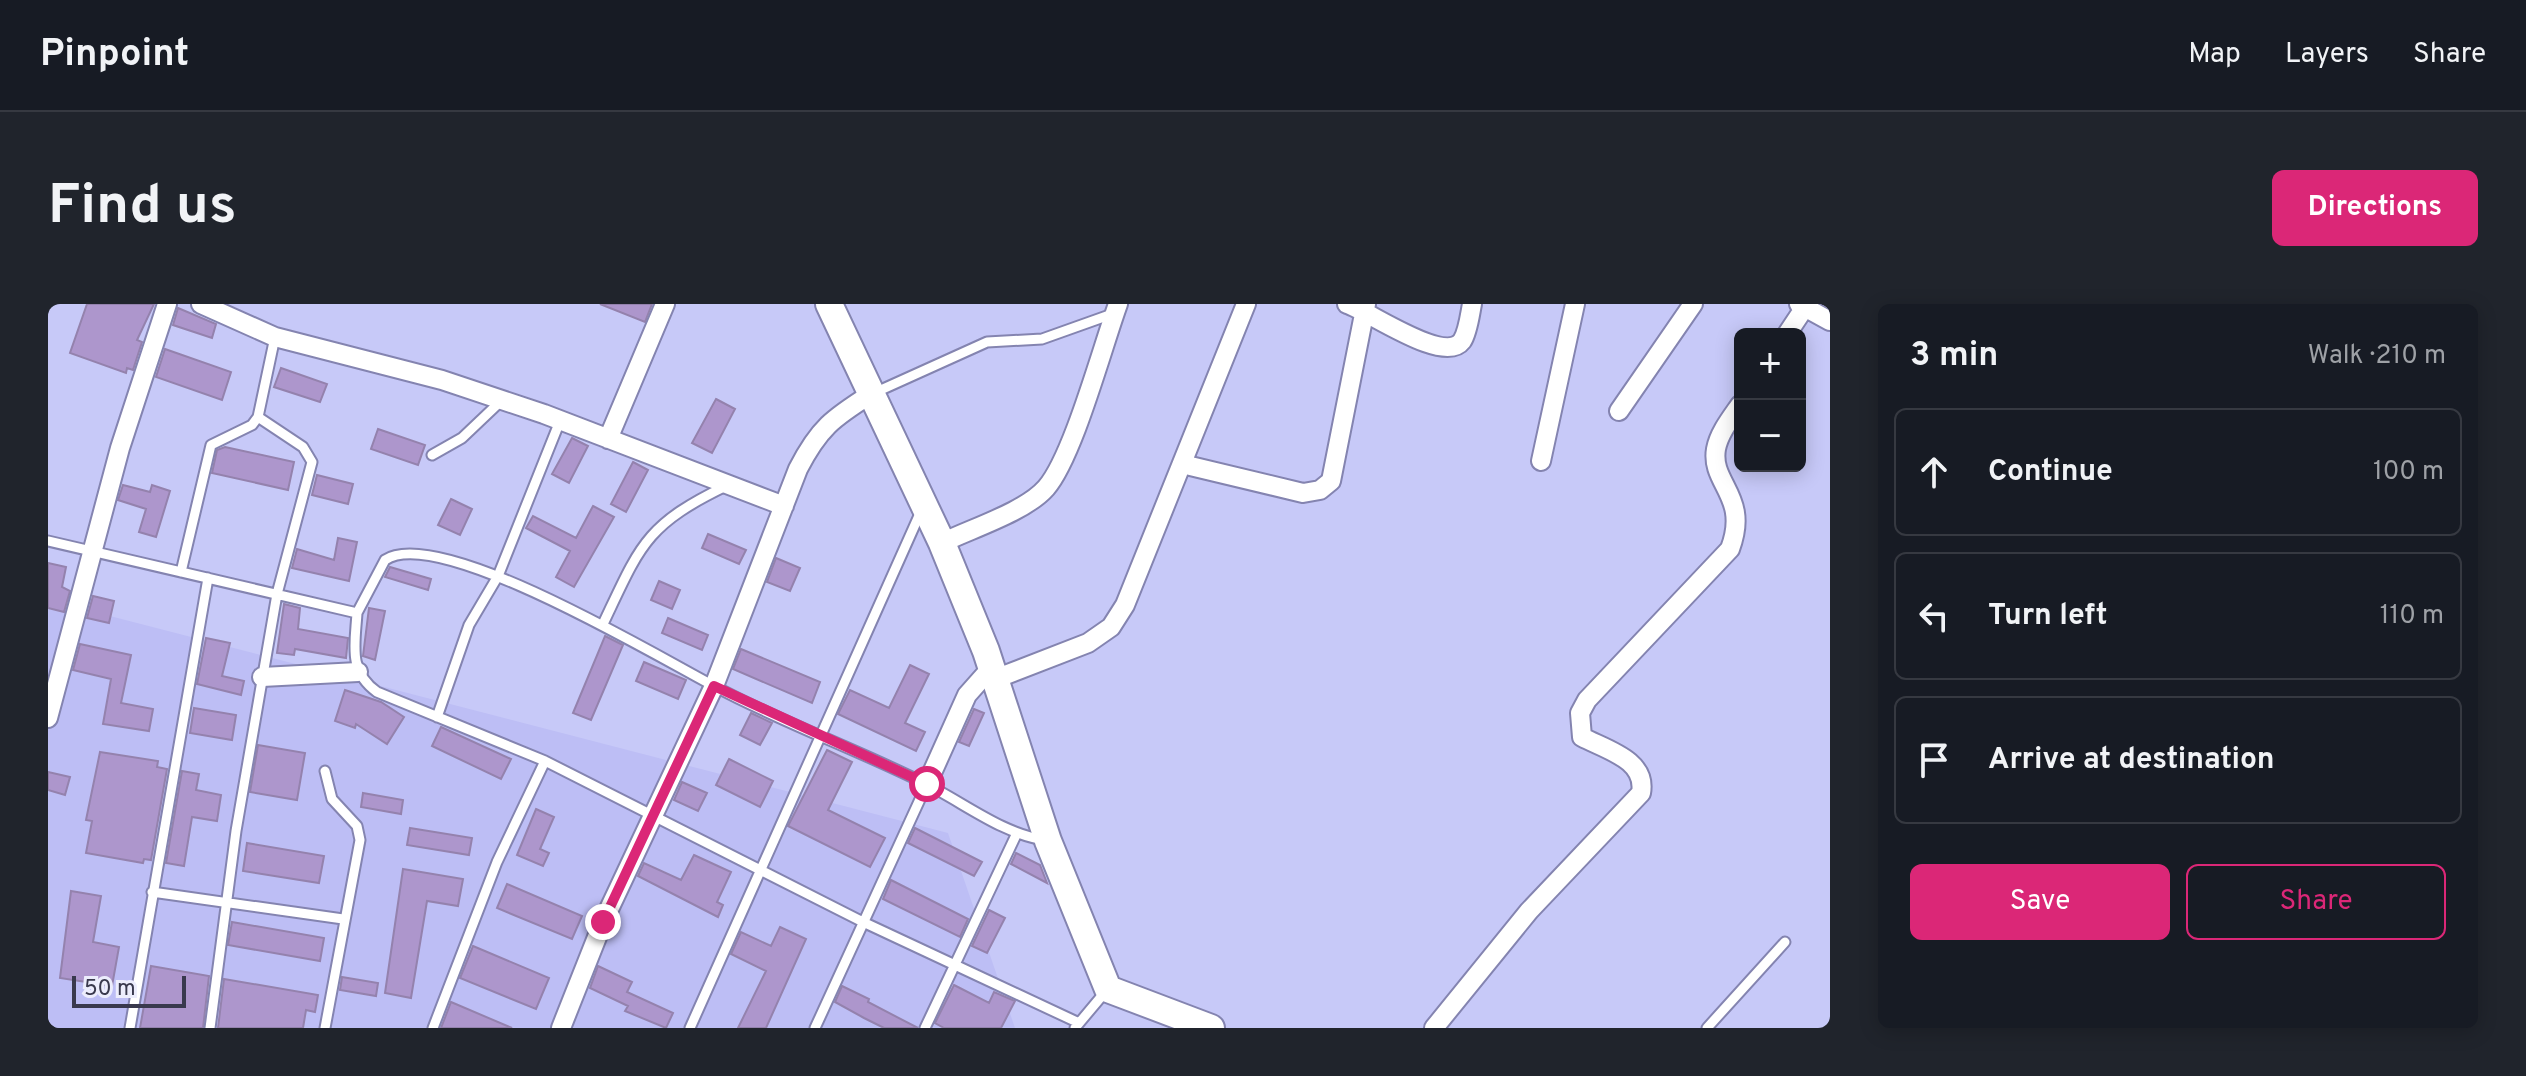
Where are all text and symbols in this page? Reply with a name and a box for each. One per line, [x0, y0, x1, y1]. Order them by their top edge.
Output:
text: Pinpoint [40, 31, 189, 80]
text: Map [2188, 37, 2241, 73]
text: Layers [2285, 37, 2369, 73]
text: Share [2413, 37, 2486, 73]
button: Directions [2272, 170, 2478, 246]
text: Find us [48, 173, 237, 243]
map controls [1734, 328, 1806, 472]
button: + [1734, 328, 1806, 400]
text: 3 min [1910, 335, 1998, 378]
text: Walk · 210 m [2308, 340, 2446, 373]
button: − [1734, 400, 1806, 472]
icon: ahead [1912, 450, 1956, 494]
text: Continue [1988, 454, 2113, 491]
text: 100 m [2373, 456, 2444, 489]
icon: left [1912, 594, 1956, 638]
text: Turn left [1988, 598, 2108, 635]
text: 110 m [2380, 600, 2444, 633]
icon: arrive [1912, 738, 1956, 782]
text: Arrive at destination [1988, 742, 2274, 779]
route start [909, 766, 945, 802]
button: Save [1910, 864, 2170, 940]
button: Share [2186, 864, 2446, 940]
route end [585, 904, 621, 940]
scale bar [72, 972, 186, 1008]
text: 50 m [84, 976, 136, 1003]

